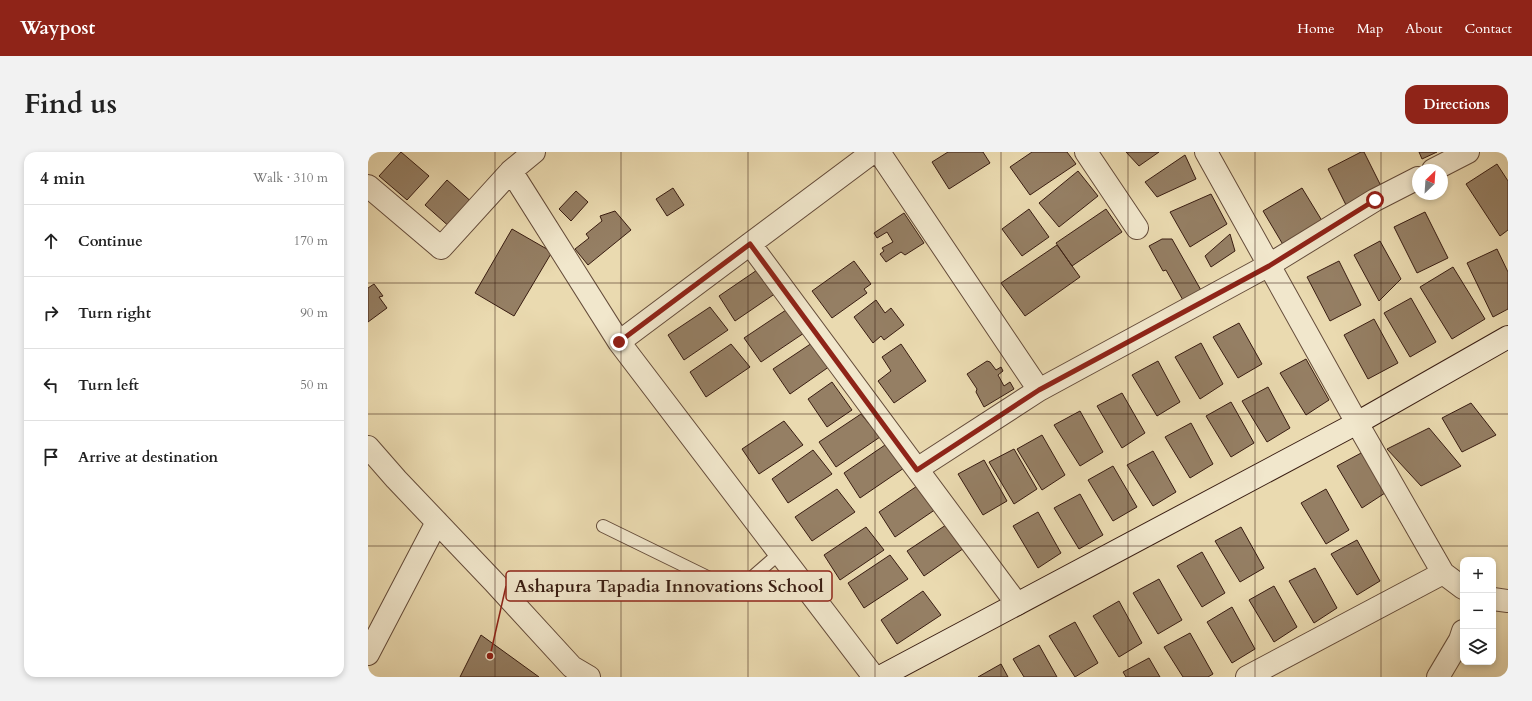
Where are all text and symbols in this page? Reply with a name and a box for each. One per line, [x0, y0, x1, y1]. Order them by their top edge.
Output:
text: Waypost [20, 15, 95, 41]
text: Home [1297, 19, 1335, 38]
text: Map [1357, 19, 1383, 38]
text: About [1405, 19, 1442, 38]
text: Contact [1464, 19, 1512, 38]
text: Find us [24, 85, 117, 123]
button: Directions [1405, 85, 1508, 124]
north arrow [1412, 164, 1448, 200]
text: 4 min [40, 167, 85, 190]
text: Walk · 310 m [253, 169, 328, 187]
route start [1366, 191, 1384, 209]
icon: ahead [40, 230, 62, 252]
text: Continue [78, 231, 143, 251]
text: 170 m [294, 232, 328, 250]
icon: right [40, 302, 62, 324]
text: Turn right [78, 303, 151, 323]
text: 90 m [300, 304, 328, 322]
route end [610, 333, 628, 351]
icon: left [40, 374, 62, 396]
text: Turn left [78, 375, 139, 395]
text: 50 m [300, 376, 328, 394]
icon: arrive [40, 446, 62, 468]
text: Arrive at destination [78, 447, 218, 467]
map controls [1460, 557, 1496, 665]
button: + [1460, 557, 1496, 593]
callout: Ashapura Tapadia Innovations School [506, 571, 832, 601]
text: Ashapura Tapadia Innovations School [514, 574, 824, 599]
button: − [1460, 593, 1496, 629]
button: layers [1460, 629, 1496, 665]

